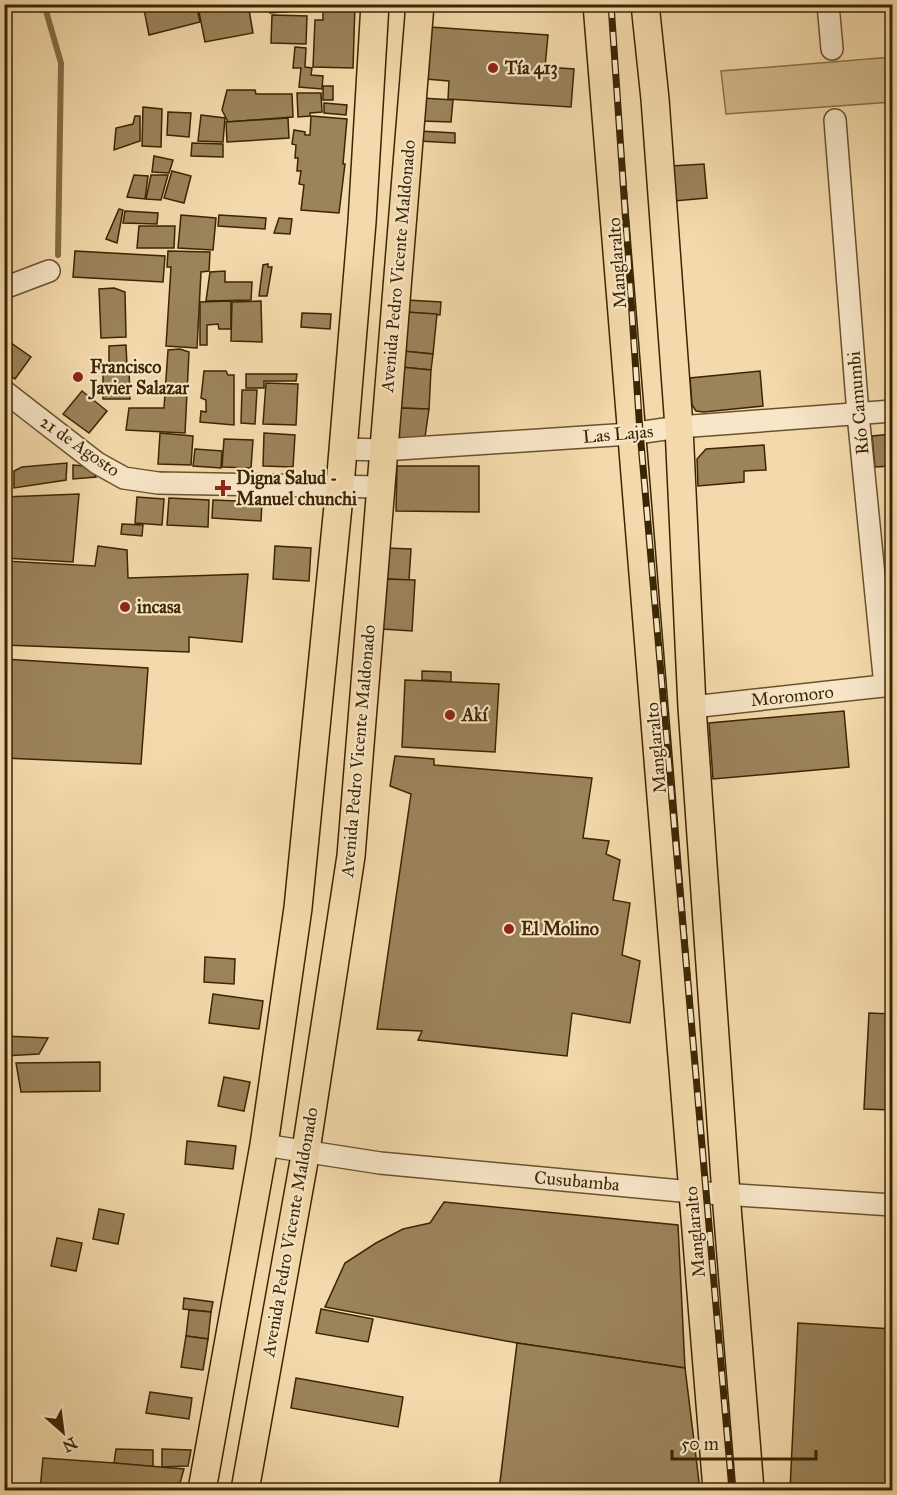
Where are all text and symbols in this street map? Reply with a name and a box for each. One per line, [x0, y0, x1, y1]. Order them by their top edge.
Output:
place label: Tía 413 [504, 57, 558, 80]
marker: Tía 413 [486, 61, 500, 75]
street label: Avenida Pedro Vicente Maldonado [376, 139, 420, 394]
street label: Manglaralto [603, 217, 632, 309]
street label: Río Camumbi [843, 350, 873, 456]
place label: Francisco Javier Salazar [88, 356, 190, 400]
marker: Francisco Javier Salazar [71, 370, 85, 384]
street label: 21 de Agosto [35, 411, 124, 482]
street label: Las Lajas [582, 420, 654, 448]
place label: Digna Salud - Manuel chunchi [236, 467, 358, 510]
marker: Digna Salud - Manuel chunchi [214, 479, 232, 497]
place label: incasa [137, 596, 181, 618]
marker: incasa [118, 600, 132, 614]
street label: Avenida Pedro Vicente Maldonado [336, 624, 380, 879]
street label: Moromoro [749, 681, 835, 711]
street label: Manglaralto [641, 701, 672, 795]
place label: Akí [461, 704, 488, 726]
marker: Akí [443, 708, 457, 722]
place label: El Molino [521, 918, 599, 940]
marker: El Molino [502, 922, 516, 936]
street label: Avenida Pedro Vicente Maldonado [257, 1105, 323, 1360]
street label: Cusubamba [533, 1166, 621, 1196]
street label: Manglaralto [680, 1185, 711, 1279]
north arrow [33, 1402, 93, 1462]
scale bar [672, 1423, 816, 1461]
text: N [59, 1433, 80, 1457]
text: 50 m [681, 1433, 719, 1455]

